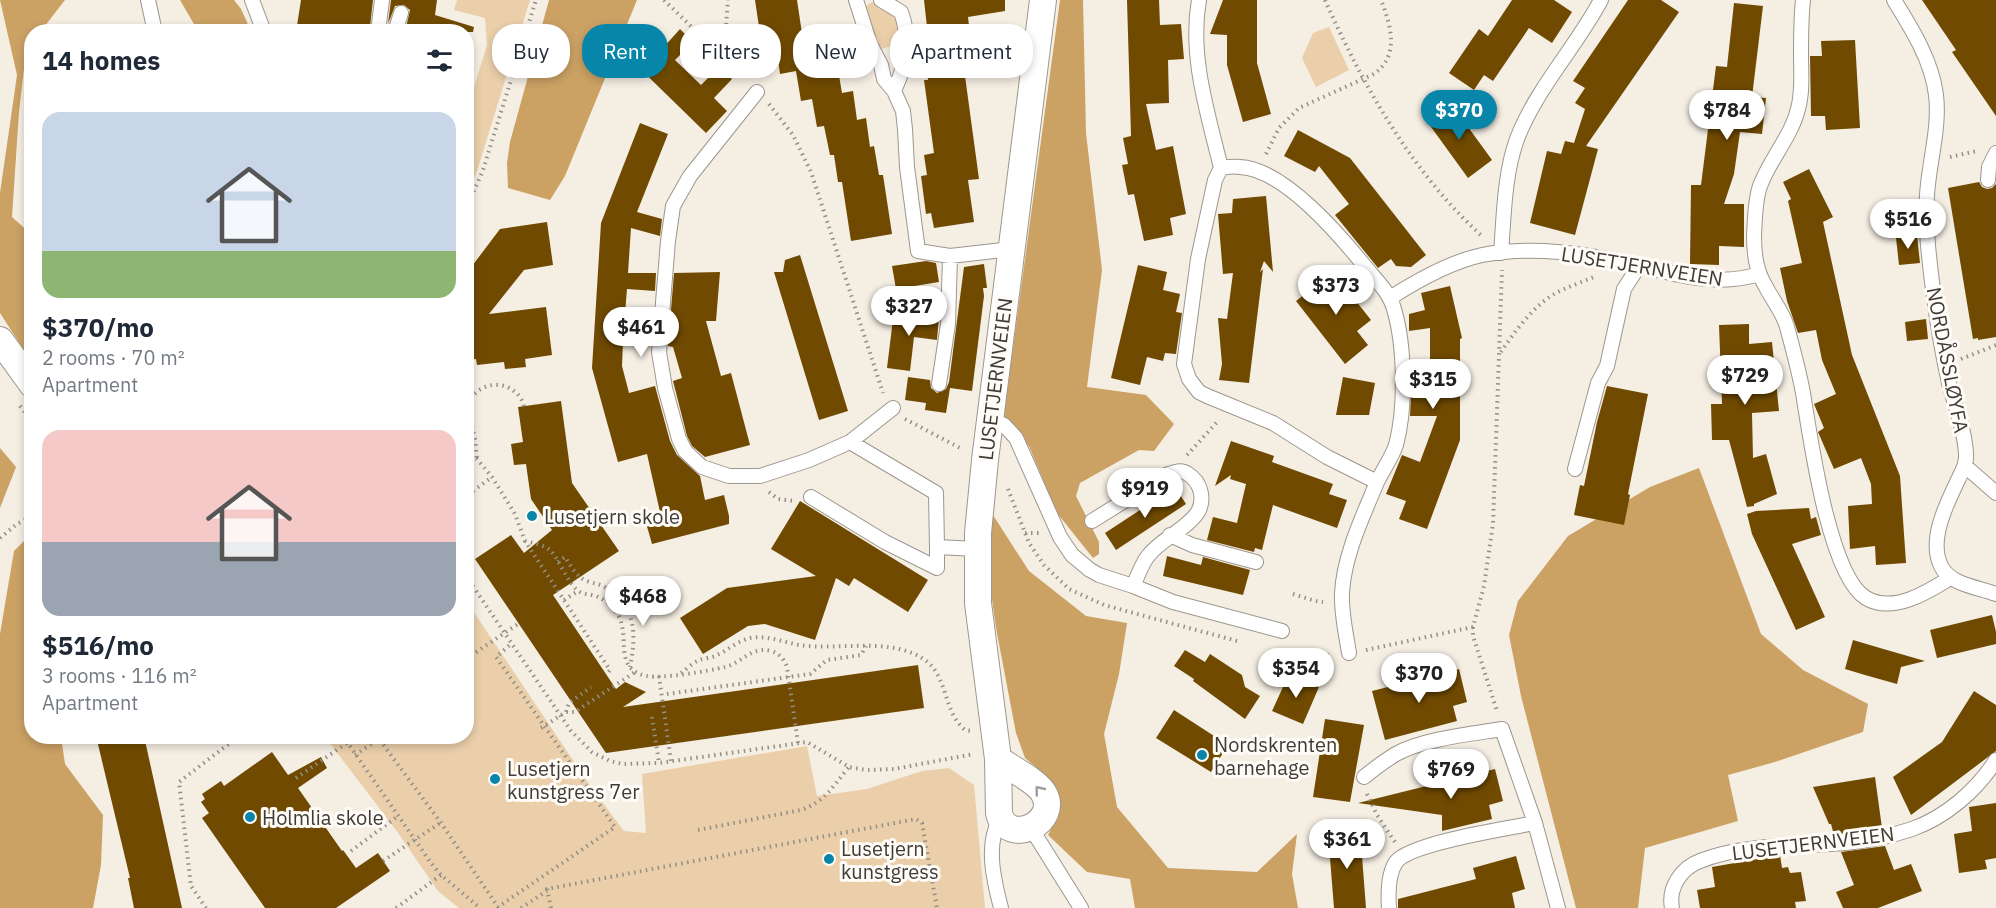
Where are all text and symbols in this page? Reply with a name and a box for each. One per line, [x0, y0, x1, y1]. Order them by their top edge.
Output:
chip: Buy [492, 24, 570, 78]
chip: Rent [582, 24, 668, 78]
chip: Filters [680, 24, 781, 78]
chip: New [793, 24, 878, 78]
chip: Apartment [890, 24, 1033, 78]
text: 14 homes [42, 43, 160, 77]
icon: filters [423, 44, 456, 77]
pin: $370 [1423, 90, 1495, 141]
pin: $784 [1691, 90, 1763, 141]
text: $370 [1435, 96, 1483, 123]
text: $784 [1703, 96, 1751, 123]
icon: home [195, 151, 303, 259]
pin: $516 [1872, 199, 1944, 250]
text: $516 [1884, 205, 1932, 232]
street label: LUSETJERNVEIEN [1559, 240, 1725, 292]
pin: $373 [1300, 265, 1372, 316]
text: $373 [1312, 271, 1360, 298]
street label: NORDÅSSLØYFA [1921, 285, 1975, 435]
pin: $327 [873, 286, 945, 337]
text: $327 [885, 292, 933, 319]
street label: LUSETJERNVEIEN [972, 296, 1018, 462]
pin: $461 [605, 307, 677, 358]
text: $370/mo [42, 310, 154, 344]
text: $461 [617, 313, 665, 340]
text: 2 rooms · 70 m² [42, 344, 185, 371]
pin: $729 [1709, 355, 1781, 406]
pin: $315 [1397, 359, 1469, 410]
text: $729 [1721, 361, 1769, 388]
text: $315 [1409, 365, 1457, 392]
text: Apartment [42, 371, 138, 398]
pin: $919 [1109, 468, 1181, 519]
icon: home [195, 469, 303, 577]
text: $919 [1121, 474, 1169, 501]
place label: Lusetjern skole [544, 503, 680, 530]
marker: Lusetjern skole [525, 509, 539, 523]
pin: $468 [607, 576, 679, 627]
text: $468 [619, 582, 667, 609]
text: $516/mo [42, 628, 154, 662]
pin: $354 [1260, 648, 1332, 699]
pin: $370 [1383, 653, 1455, 704]
text: $354 [1272, 654, 1320, 681]
text: $370 [1395, 659, 1443, 686]
text: 3 rooms · 116 m² [42, 662, 197, 689]
text: Apartment [42, 689, 138, 716]
place label: Nordskrenten barnehage [1214, 731, 1337, 781]
marker: Nordskrenten barnehage [1195, 748, 1209, 762]
pin: $769 [1415, 749, 1487, 800]
place label: Lusetjern kunstgress 7er [507, 755, 640, 805]
text: $769 [1427, 755, 1475, 782]
marker: Lusetjern kunstgress 7er [488, 772, 502, 786]
one-way arrow [1036, 786, 1047, 797]
place label: Holmlia skole [262, 804, 384, 831]
marker: Holmlia skole [243, 810, 257, 824]
pin: $361 [1311, 819, 1383, 870]
street label: LUSETJERNVEIEN [1730, 820, 1896, 866]
text: $361 [1323, 825, 1371, 852]
place label: Lusetjern kunstgress [841, 835, 939, 885]
marker: Lusetjern kunstgress [822, 852, 836, 866]

